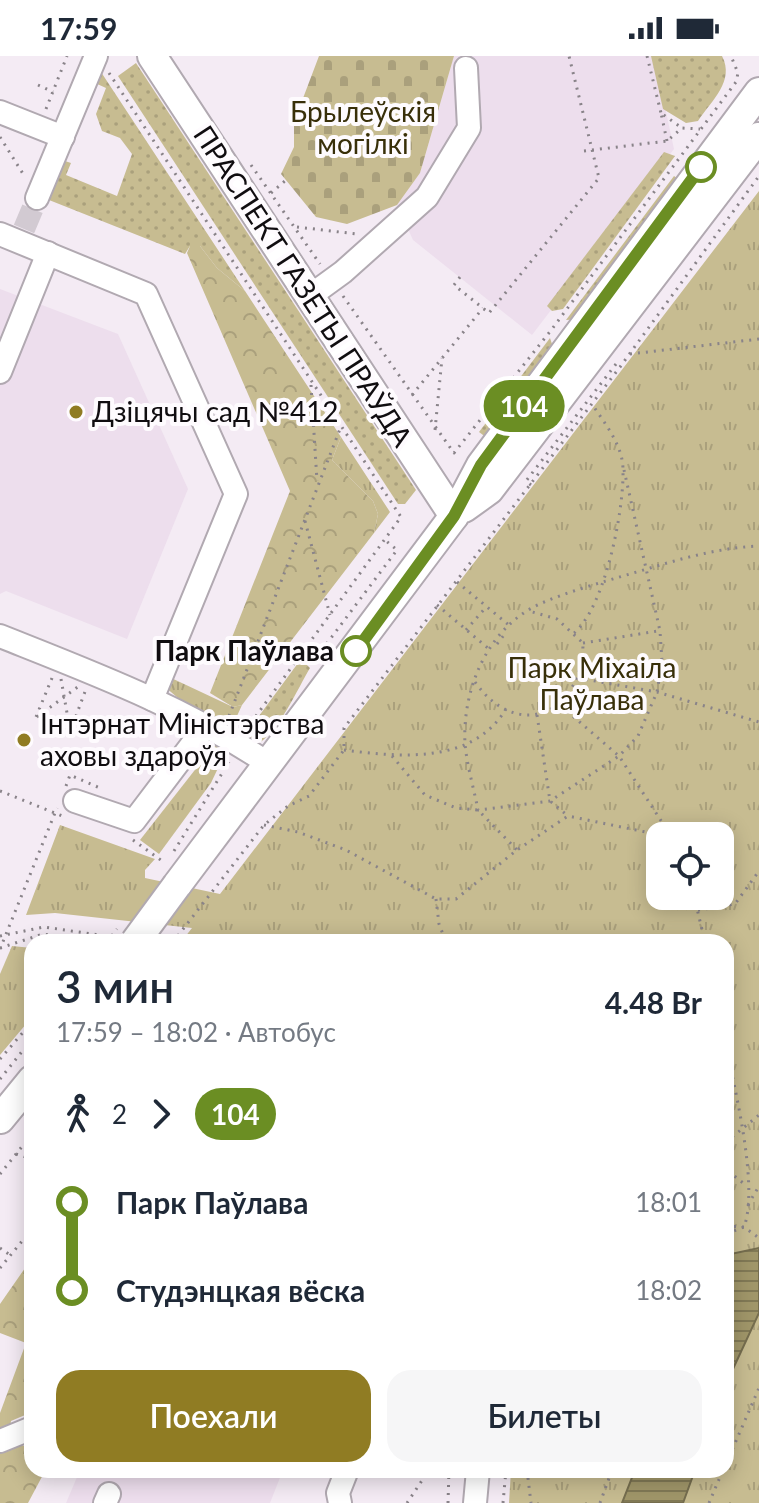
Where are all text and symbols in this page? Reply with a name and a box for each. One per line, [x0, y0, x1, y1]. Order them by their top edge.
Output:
text: 17:59 [40, 10, 117, 46]
park label: Брылеўскія могілкі [290, 94, 436, 160]
street label: ПРАСПЕКТ ГАЗЕТЫ ПРАЎДА [187, 119, 420, 452]
unlabelled marker [686, 152, 716, 182]
line badge: 104 [478, 380, 570, 432]
text: 104 [500, 389, 548, 423]
place label: Дзіцячы сад №412 [92, 394, 339, 428]
marker: Дзіцячы сад №412 [67, 403, 85, 421]
place label: Парк Паўлава [154, 633, 334, 667]
marker: Парк Паўлава [341, 636, 371, 666]
park label: Парк Міхаіла Паўлава [508, 650, 676, 716]
place label: Інтэрнат Міністэрства аховы здароўя [40, 706, 324, 772]
marker: Інтэрнат Міністэрства аховы здароўя [15, 731, 33, 749]
map controls [646, 822, 734, 910]
button: locate [646, 822, 734, 910]
text: 3 мин [56, 960, 174, 1012]
text: 4.48 Br [605, 984, 702, 1020]
text: 17:59 – 18:02 · Автобус [56, 1016, 336, 1048]
icon: walk [56, 1092, 100, 1136]
icon: forward [139, 1092, 183, 1136]
text: 104 [211, 1097, 260, 1131]
text: 2 [112, 1098, 127, 1130]
text: Парк Паўлава [116, 1184, 308, 1220]
text: 18:01 [635, 1186, 702, 1218]
text: Студэнцкая вёска [116, 1272, 365, 1308]
text: 18:02 [635, 1274, 702, 1306]
button: Поехали [56, 1370, 371, 1462]
button: Билеты [387, 1370, 702, 1462]

